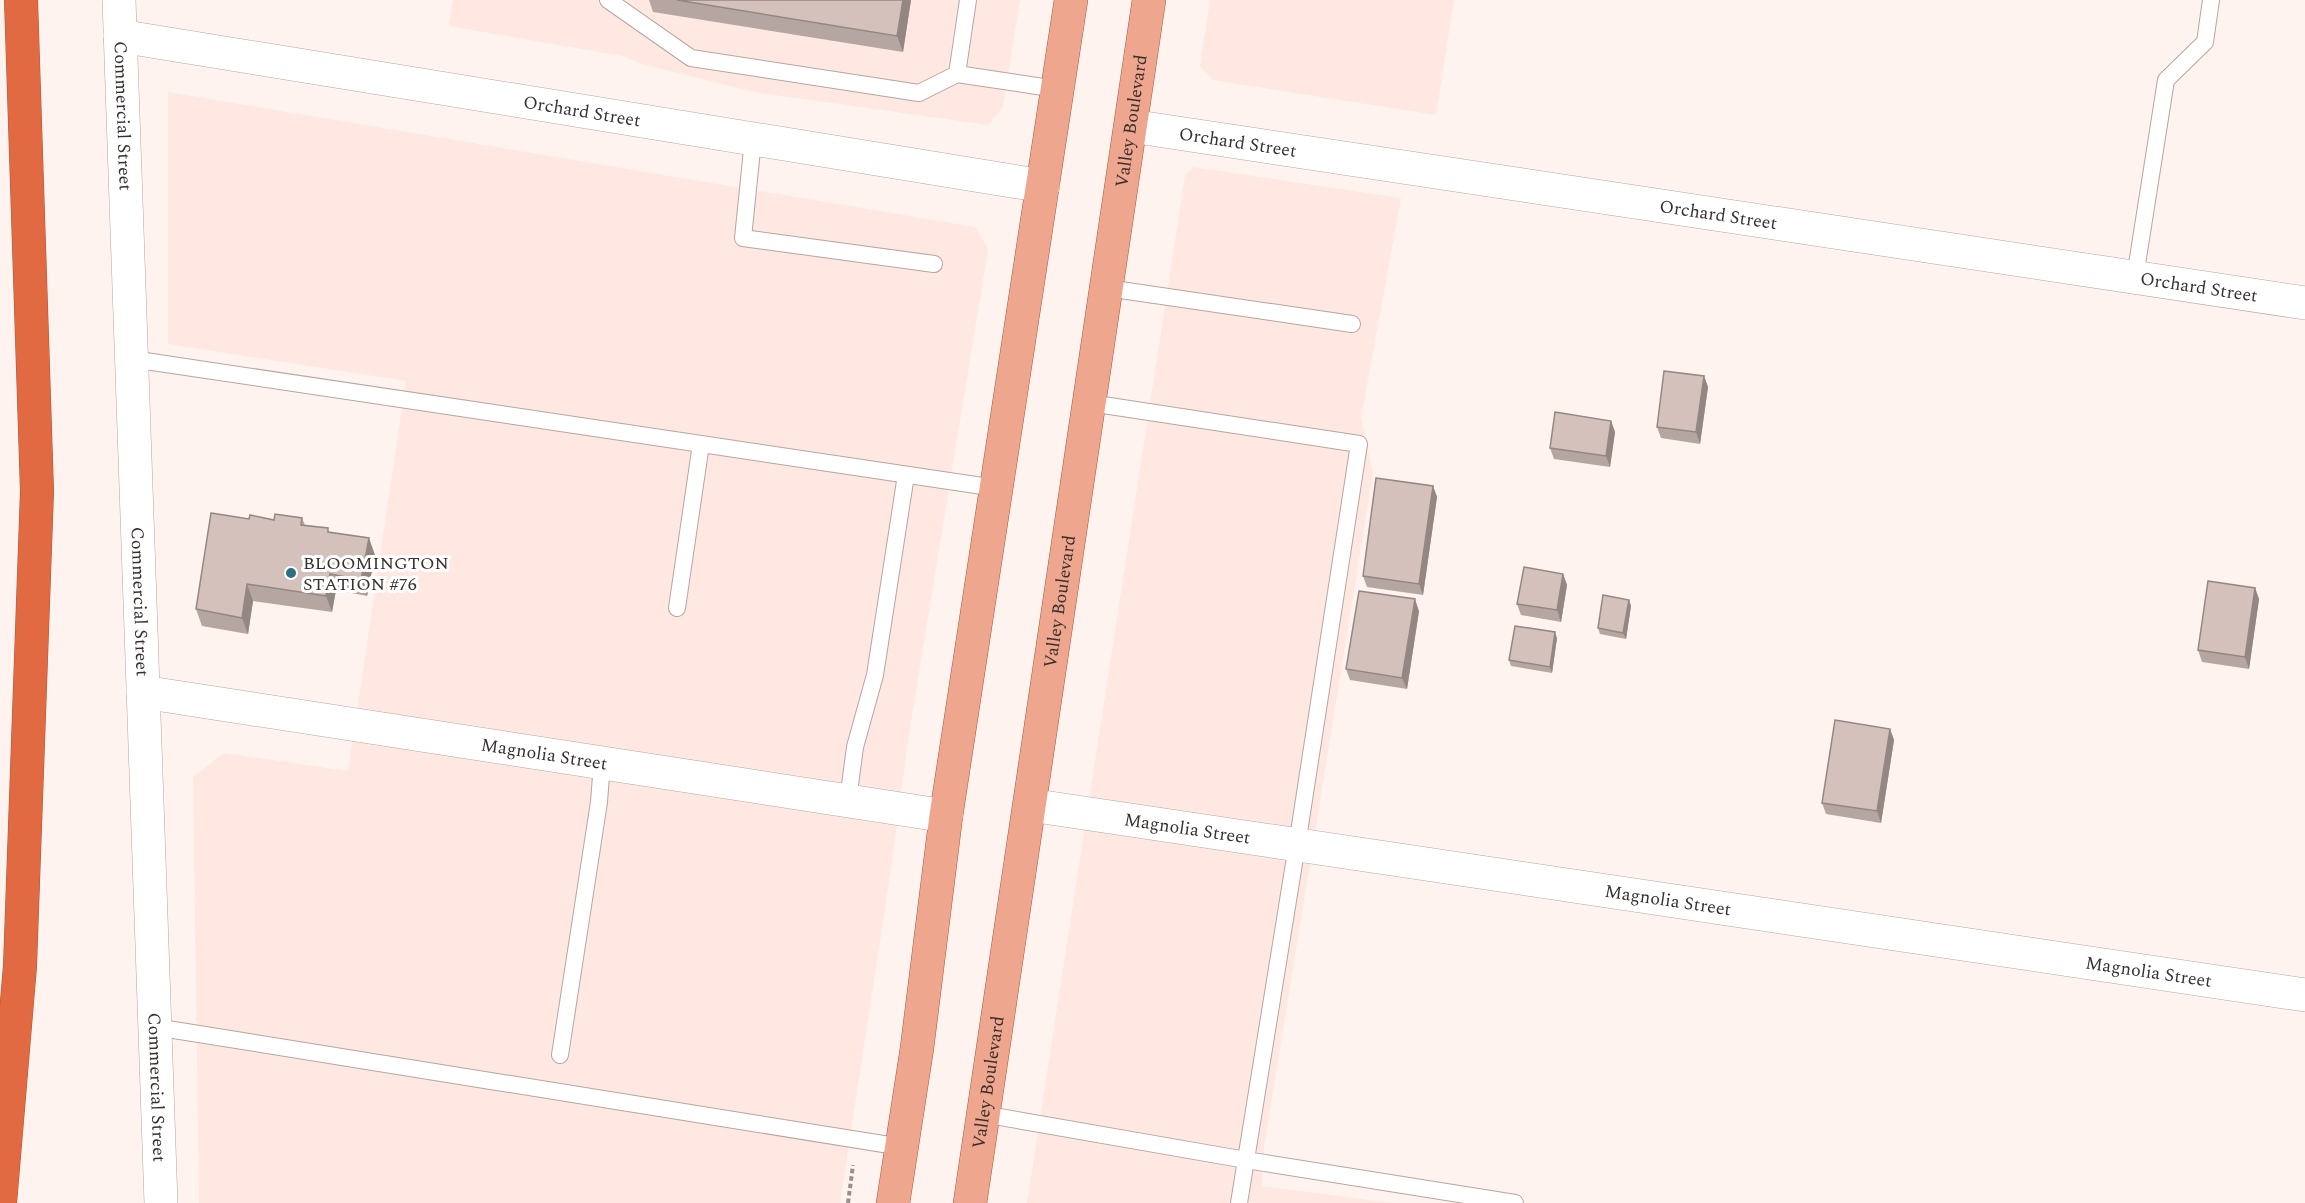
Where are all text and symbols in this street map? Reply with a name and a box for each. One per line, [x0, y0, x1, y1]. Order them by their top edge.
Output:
street label: Commercial Street [106, 41, 139, 191]
street label: Valley Boulevard [1108, 53, 1155, 189]
street label: Orchard Street [521, 89, 643, 134]
street label: Orchard Street [1177, 120, 1298, 165]
street label: Orchard Street [1658, 193, 1779, 237]
street label: Orchard Street [2138, 265, 2259, 310]
street label: Commercial Street [123, 526, 156, 677]
street label: Valley Boulevard [1037, 533, 1083, 670]
place label: BLOOMINGTON STATION #76 [303, 550, 449, 598]
marker: BLOOMINGTON STATION #76 [284, 566, 298, 580]
street label: Magnolia Street [479, 731, 609, 778]
street label: Magnolia Street [1122, 806, 1252, 852]
street label: Magnolia Street [1603, 878, 1733, 923]
street label: Magnolia Street [2084, 949, 2214, 995]
street label: Commercial Street [140, 1012, 173, 1163]
street label: Valley Boulevard [965, 1014, 1012, 1151]

